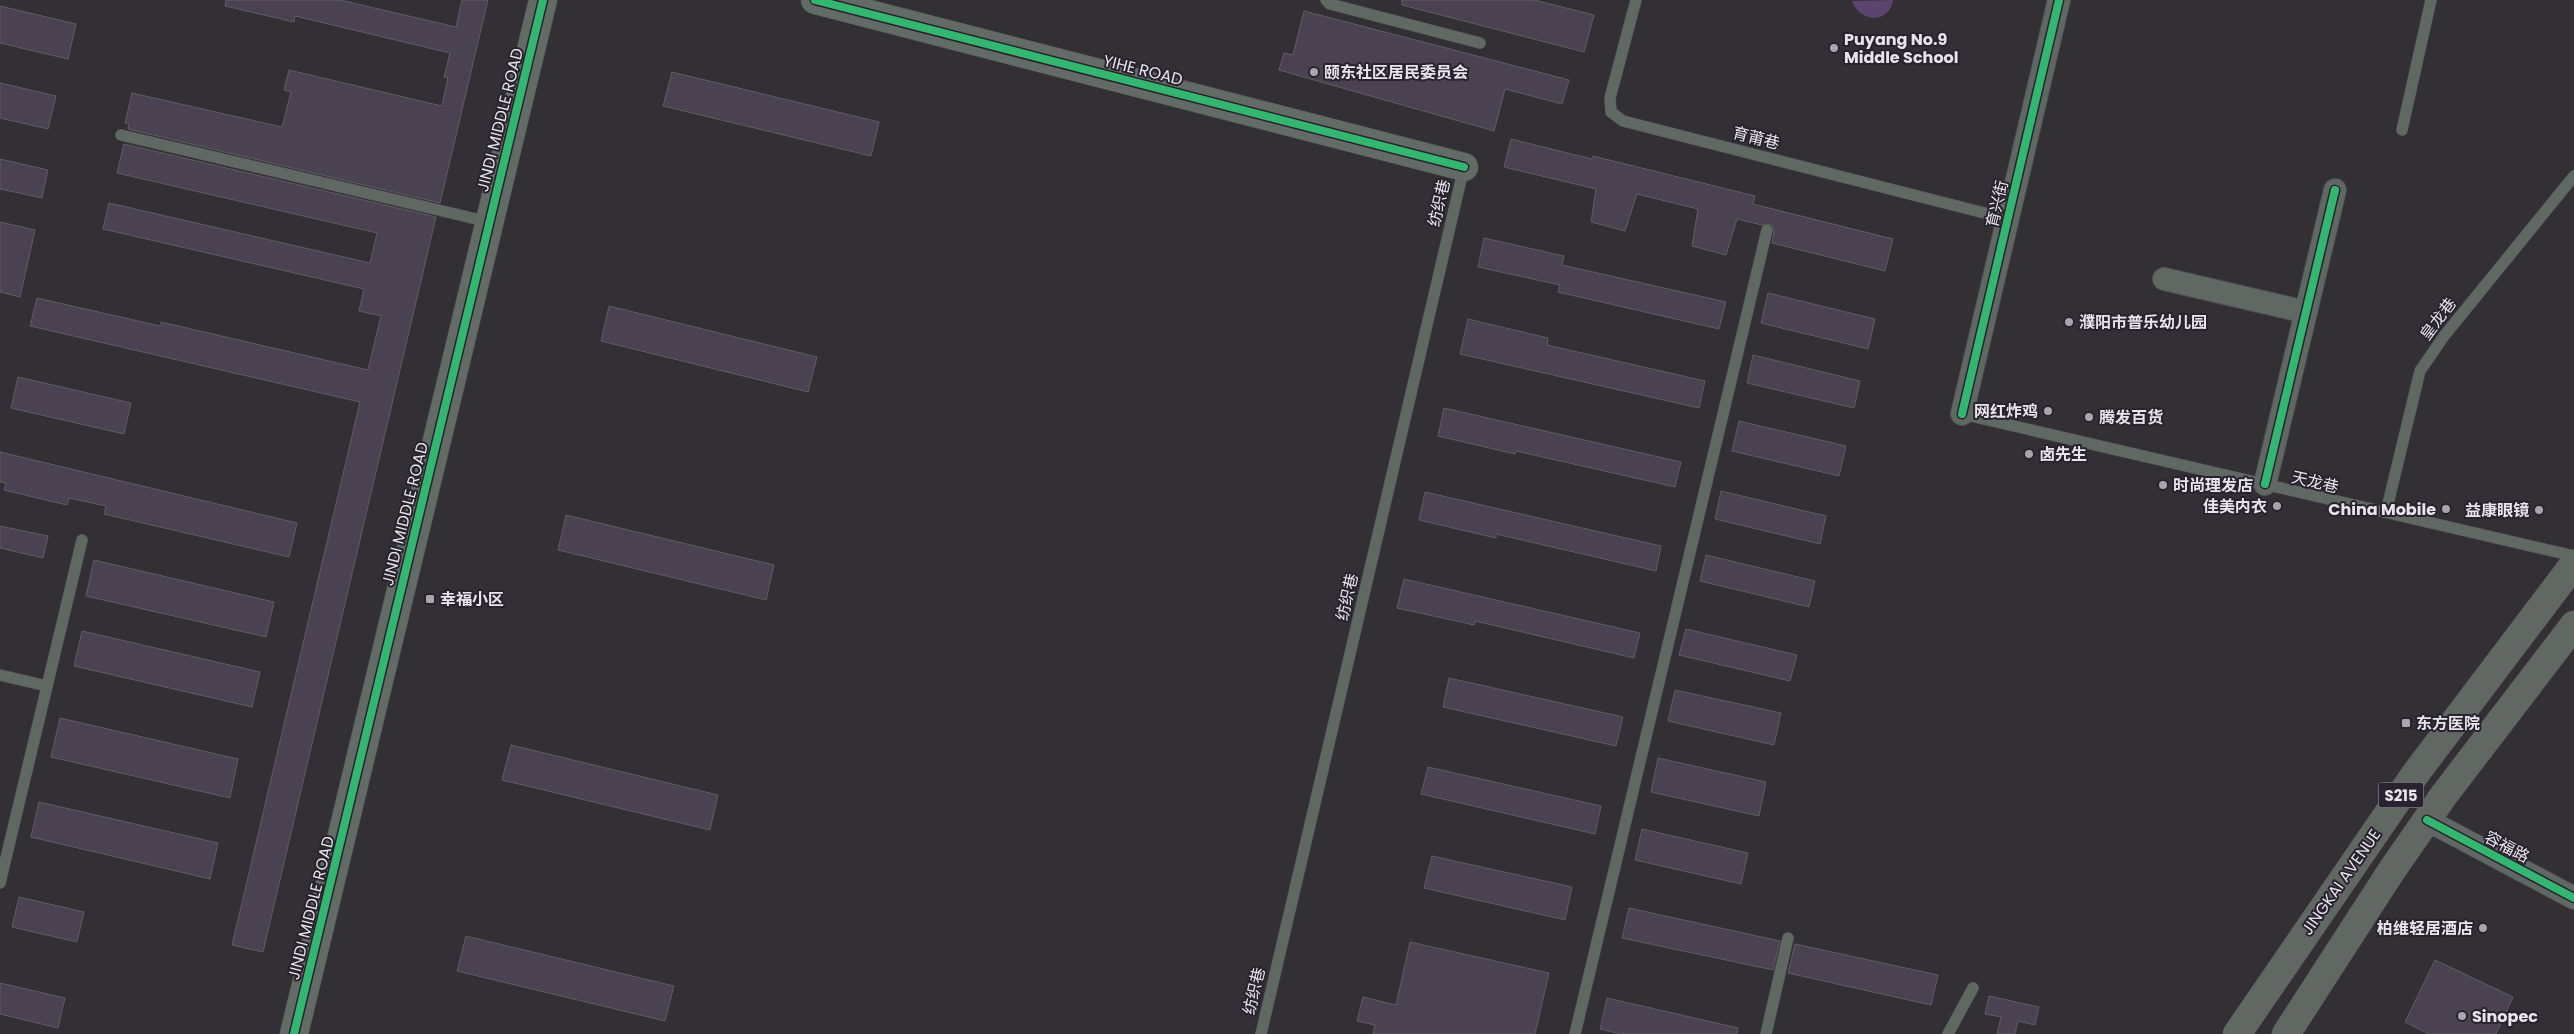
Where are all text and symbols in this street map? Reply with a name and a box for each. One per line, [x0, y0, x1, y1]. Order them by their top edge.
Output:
place label: Puyang No.9 Middle School [1844, 28, 1959, 69]
marker: Puyang No.9 Middle School [1828, 42, 1840, 54]
street label: JINDI MIDDLE ROAD [471, 46, 529, 194]
street label: YIHE ROAD [1101, 49, 1185, 91]
place label: 颐东社区居民委员会 [1324, 61, 1468, 84]
marker: 颐东社区居民委员会 [1308, 66, 1320, 78]
street label: 育莆巷 [1730, 121, 1782, 155]
street label: 纺织巷 [1422, 177, 1456, 229]
street label: 育兴街 [1980, 178, 2014, 230]
street label: 皇龙巷 [2414, 293, 2462, 345]
place label: 濮阳市普乐幼儿园 [2079, 311, 2207, 334]
marker: 濮阳市普乐幼儿园 [2063, 316, 2075, 328]
place label: 网红炸鸡 [1974, 400, 2038, 423]
marker: 网红炸鸡 [2042, 405, 2054, 417]
place label: 腾发百货 [2099, 406, 2163, 429]
marker: 腾发百货 [2083, 411, 2095, 423]
street label: JINDI MIDDLE ROAD [376, 440, 434, 588]
place label: 卤先生 [2039, 443, 2087, 466]
marker: 卤先生 [2023, 448, 2035, 460]
street label: 天龙巷 [2289, 465, 2341, 499]
place label: 时尚理发店 [2173, 474, 2253, 497]
marker: 时尚理发店 [2157, 479, 2169, 491]
place label: 佳美内衣 [2203, 495, 2267, 518]
place label: China Mobile [2328, 498, 2436, 521]
place label: 益康眼镜 [2465, 499, 2529, 522]
marker: 佳美内衣 [2271, 500, 2283, 512]
marker: China Mobile [2440, 503, 2452, 515]
marker: 益康眼镜 [2533, 504, 2545, 516]
street label: 纺织巷 [1330, 571, 1364, 623]
place label: 幸福小区 [440, 588, 504, 611]
marker: 幸福小区 [424, 593, 436, 605]
place label: 东方医院 [2416, 712, 2480, 735]
marker: 东方医院 [2400, 717, 2412, 729]
road number: S215 [2378, 782, 2424, 808]
street label: JINGKAI AVENUE [2296, 824, 2386, 940]
street label: 容福路 [2480, 826, 2534, 868]
street label: JINDI MIDDLE ROAD [282, 834, 340, 982]
place label: 柏维轻居酒店 [2377, 917, 2473, 940]
marker: 柏维轻居酒店 [2477, 922, 2489, 934]
street label: 纺织巷 [1237, 965, 1271, 1017]
place label: Sinopec [2472, 1005, 2538, 1028]
marker: Sinopec [2456, 1010, 2468, 1022]

